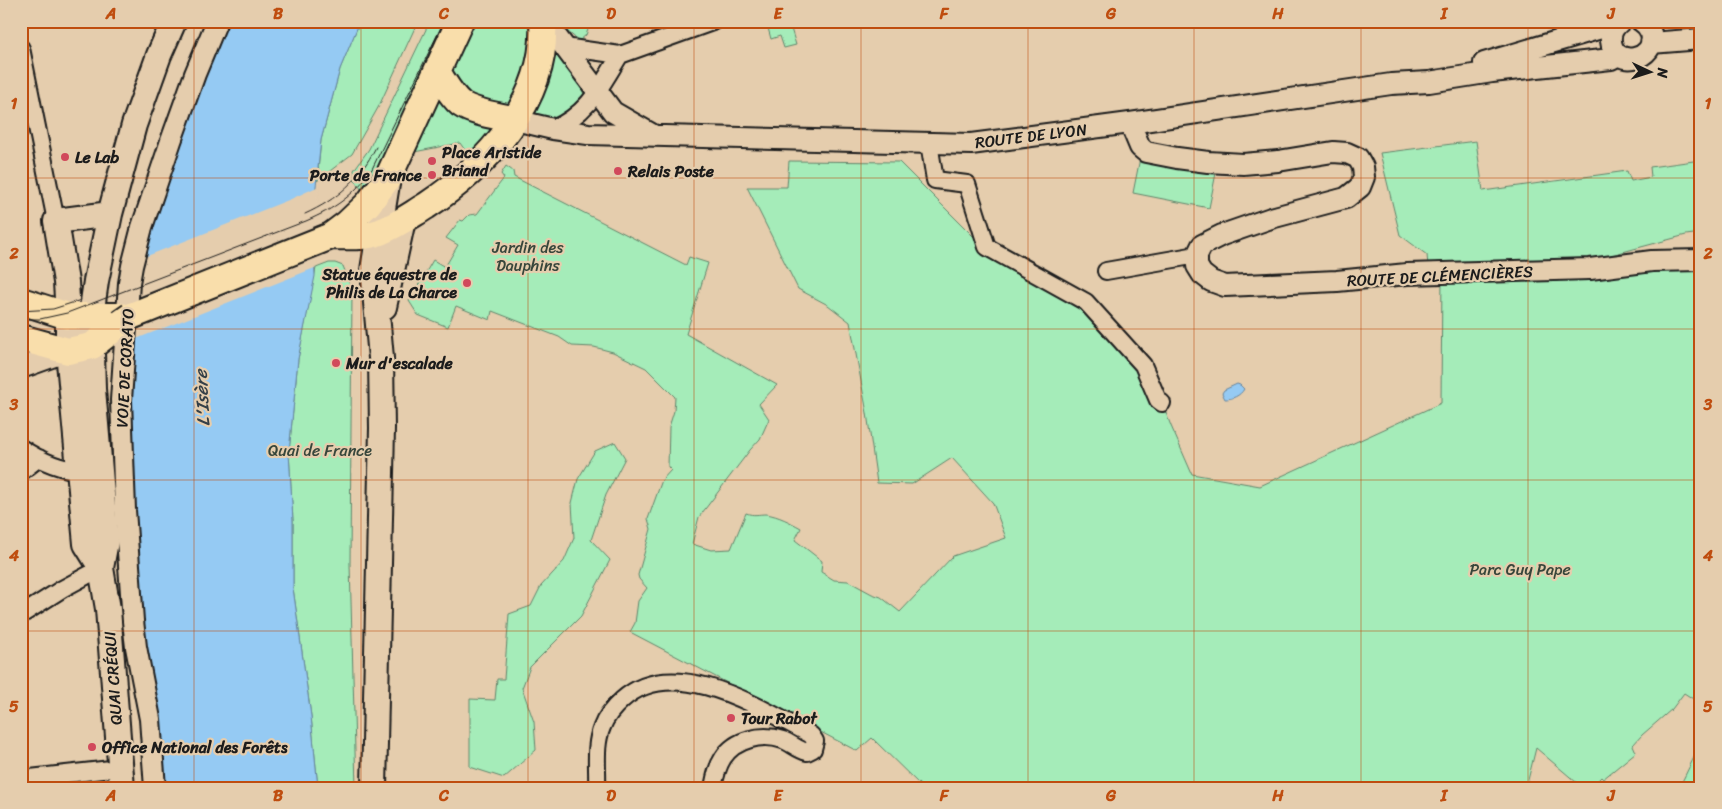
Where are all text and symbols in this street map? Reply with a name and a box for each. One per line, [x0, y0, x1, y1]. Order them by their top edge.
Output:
text: A [105, 0, 116, 28]
text: B [273, 0, 284, 28]
text: C [438, 0, 450, 28]
text: D [606, 0, 616, 28]
text: E [774, 0, 784, 28]
text: F [939, 0, 950, 28]
text: G [1105, 0, 1117, 28]
text: H [1271, 0, 1284, 28]
text: I [1440, 0, 1449, 28]
text: J [1606, 0, 1616, 28]
north arrow [1624, 48, 1674, 98]
text: N [1650, 66, 1675, 79]
text: 1 [11, 89, 18, 118]
text: 1 [1705, 89, 1712, 118]
street label: ROUTE DE LYON [973, 115, 1089, 157]
place label: Place Aristide Briand [442, 138, 542, 185]
place label: Le Lab [75, 143, 119, 172]
marker: Le Lab [59, 151, 71, 163]
marker: Place Aristide Briand [426, 155, 438, 167]
place label: Relais Poste [627, 157, 715, 186]
place label: Porte de France [310, 161, 423, 190]
marker: Relais Poste [612, 165, 624, 177]
marker: Porte de France [426, 169, 438, 181]
park label: Jardin des Dauphins [491, 233, 564, 280]
text: 2 [8, 239, 19, 268]
text: 2 [1702, 239, 1713, 268]
street label: ROUTE DE CLÉMENCIÈRES [1346, 257, 1534, 295]
place label: Statue équestre de Philis de La Charce [321, 260, 458, 307]
marker: Statue équestre de Philis de La Charce [461, 277, 473, 289]
street label: VOIE DE CORATO [107, 308, 143, 428]
place label: Mur d'escalade [345, 349, 454, 378]
marker: Mur d'escalade [330, 357, 342, 369]
water label: L'Isère [184, 367, 219, 427]
text: 3 [9, 390, 19, 419]
text: 3 [1703, 390, 1713, 419]
park label: Quai de France [268, 436, 372, 465]
text: 4 [8, 541, 19, 570]
text: 4 [1702, 541, 1713, 570]
park label: Parc Guy Pape [1469, 555, 1571, 584]
street label: QUAI CRÉQUI [95, 630, 131, 726]
text: 5 [9, 692, 19, 721]
text: 5 [1703, 692, 1713, 721]
place label: Tour Rabot [741, 704, 818, 733]
marker: Tour Rabot [725, 712, 737, 724]
place label: Office National des Forêts [101, 733, 288, 762]
marker: Office National des Forêts [86, 741, 98, 753]
text: A [105, 781, 116, 809]
text: B [273, 781, 284, 809]
text: C [438, 781, 450, 809]
text: D [606, 781, 616, 809]
text: E [774, 781, 784, 809]
text: F [939, 781, 950, 809]
text: G [1105, 781, 1117, 809]
text: H [1271, 781, 1284, 809]
text: I [1440, 781, 1449, 809]
text: J [1606, 781, 1616, 809]

